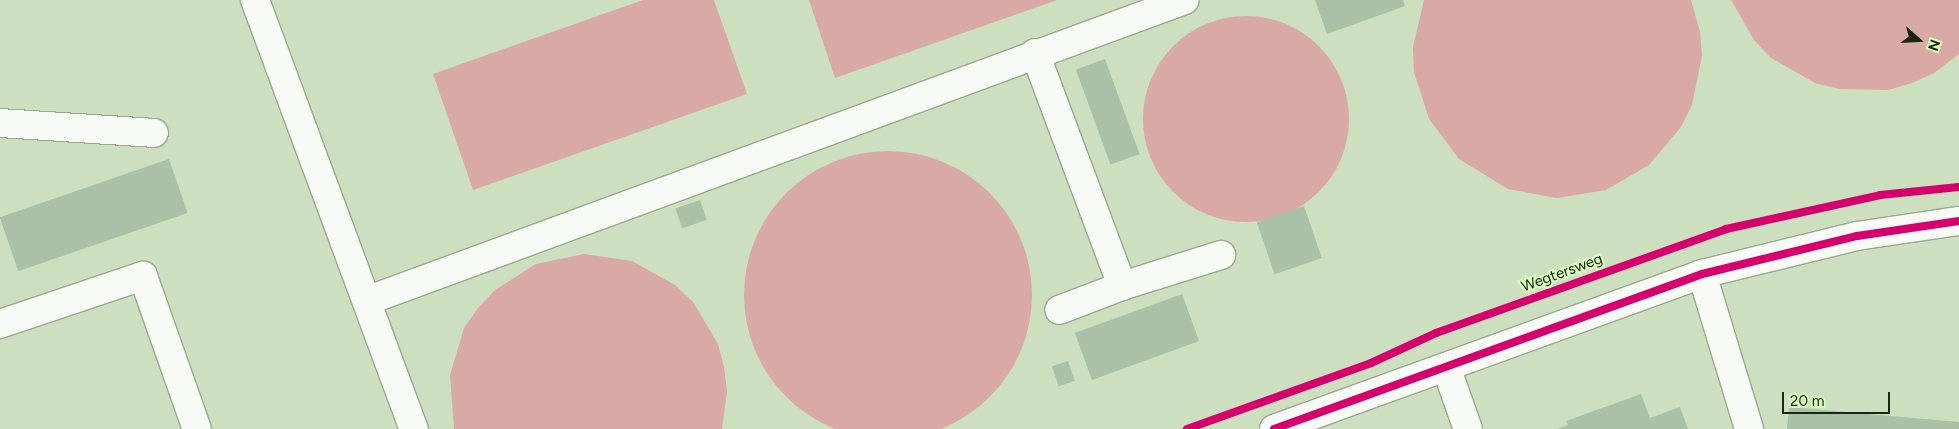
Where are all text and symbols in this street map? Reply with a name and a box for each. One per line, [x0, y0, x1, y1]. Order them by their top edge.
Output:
north arrow [1894, 15, 1944, 65]
text: N [1924, 37, 1943, 53]
street label: Wegtersweg [1519, 250, 1605, 296]
scale bar [1784, 382, 1892, 414]
text: 20 m [1790, 392, 1824, 410]

